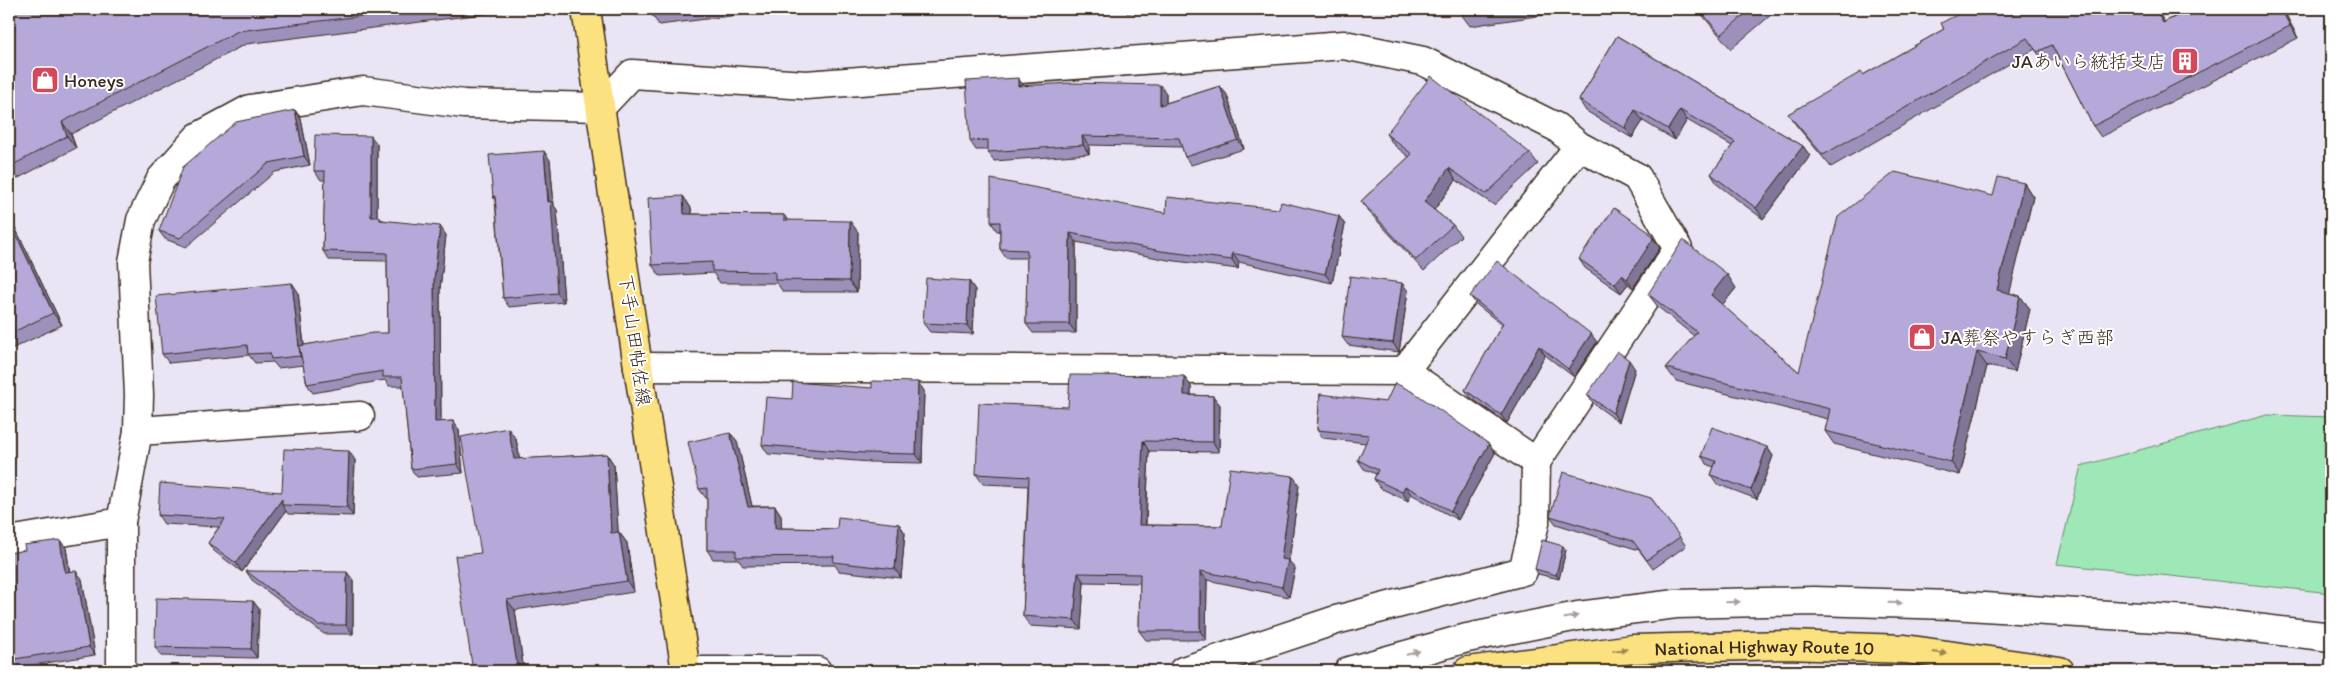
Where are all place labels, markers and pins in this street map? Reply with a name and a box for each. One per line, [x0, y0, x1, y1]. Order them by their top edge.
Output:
building icon: JAあいら統括支店 [2170, 46, 2200, 76]
place label: JAあいら統括支店 [2012, 50, 2166, 73]
shop icon: Honeys [30, 65, 60, 95]
place label: Honeys [64, 69, 124, 92]
shop icon: JA葬祭やすらぎ西部 [1907, 322, 1937, 352]
place label: JA葬祭やすらぎ西部 [1941, 326, 2114, 349]

